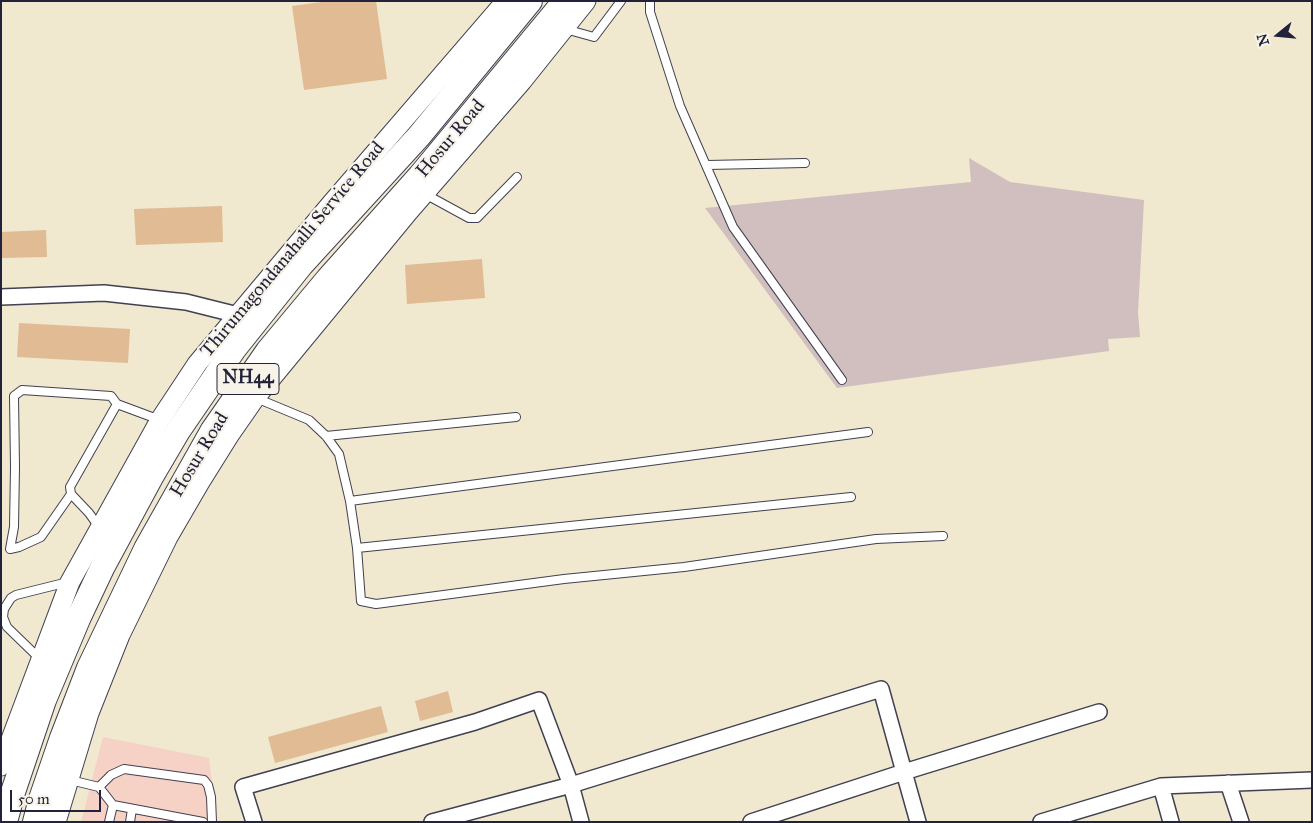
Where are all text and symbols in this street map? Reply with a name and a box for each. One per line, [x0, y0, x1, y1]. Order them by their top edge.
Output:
north arrow [1253, 10, 1303, 60]
text: N [1253, 31, 1273, 48]
street label: Hosur Road [412, 95, 490, 183]
street label: Thirumagondanahalli Service Road [196, 138, 390, 362]
road number: NH44 [217, 364, 279, 394]
street label: Hosur Road [166, 409, 234, 501]
scale bar [12, 780, 104, 812]
text: 50 m [18, 790, 50, 808]

